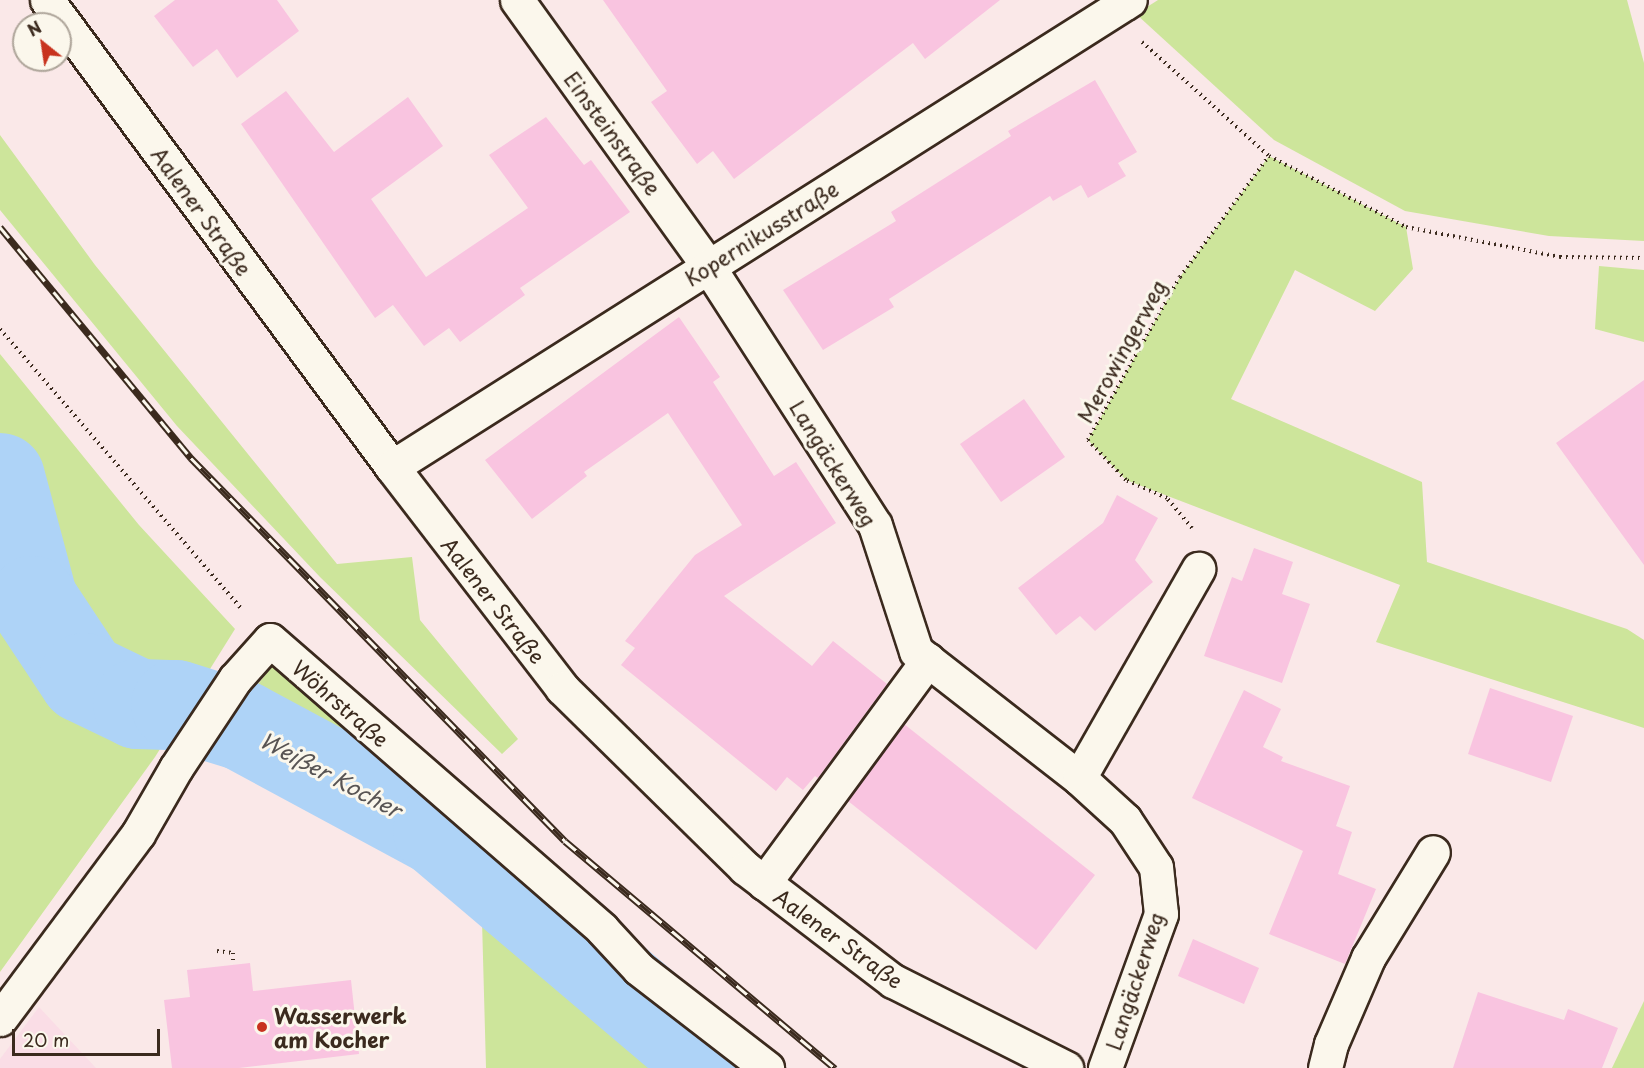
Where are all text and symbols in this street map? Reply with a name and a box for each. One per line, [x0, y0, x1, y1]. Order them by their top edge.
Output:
north arrow [12, 12, 72, 72]
text: N [23, 15, 45, 42]
street label: Einsteinstraße [560, 66, 666, 200]
street label: Aalener Straße [146, 141, 258, 281]
street label: Kopernikusstraße [679, 175, 843, 291]
street label: Merowingerweg [1071, 275, 1171, 427]
street label: Langäckerweg [785, 395, 883, 531]
street label: Aalener Straße [437, 531, 551, 669]
street label: Wöhrstraße [288, 654, 394, 752]
water label: Weißer Kocher [256, 726, 406, 822]
street label: Aalener Straße [769, 882, 909, 994]
street label: Langäckerweg [1100, 909, 1168, 1053]
place label: Wasserwerk am Kocher [274, 1002, 407, 1052]
scale bar [15, 1017, 164, 1055]
marker: Wasserwerk am Kocher [255, 1020, 269, 1034]
text: 20 m [23, 1026, 69, 1053]

